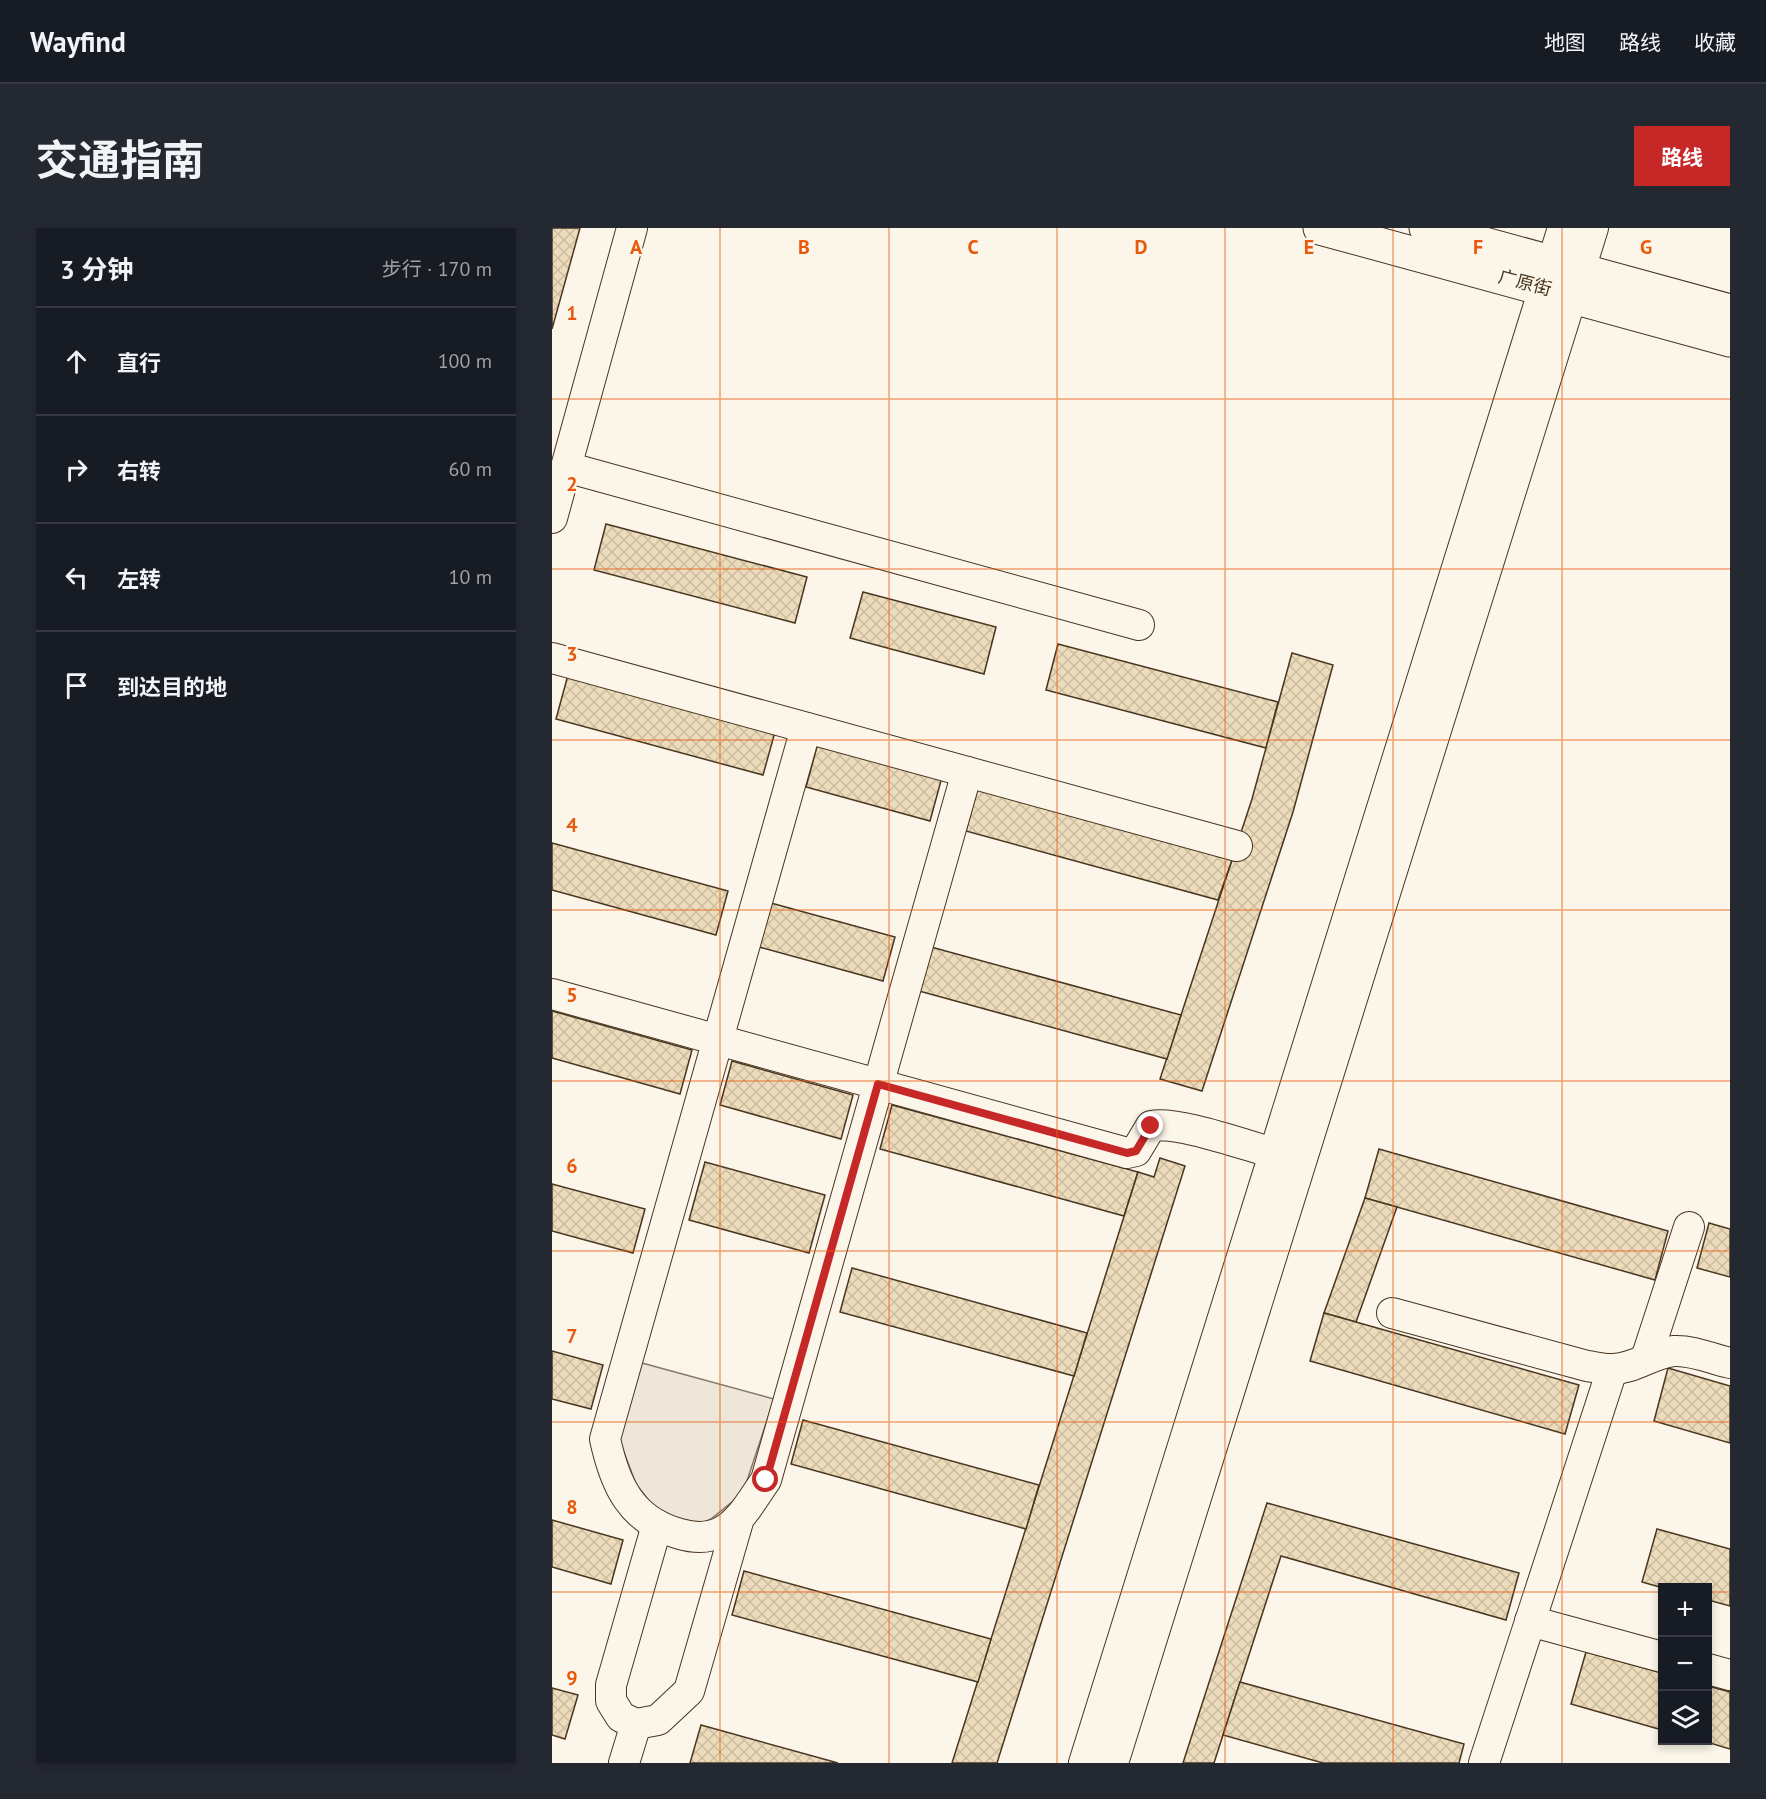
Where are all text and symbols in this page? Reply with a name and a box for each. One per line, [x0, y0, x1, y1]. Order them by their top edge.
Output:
text: Wayfind [30, 23, 126, 60]
text: 地图 [1544, 29, 1586, 56]
text: 路线 [1619, 29, 1661, 56]
text: 收藏 [1694, 29, 1736, 56]
button: 路线 [1634, 126, 1730, 186]
text: 交通指南 [36, 132, 204, 187]
text: A [630, 234, 643, 260]
text: B [798, 234, 810, 260]
text: C [967, 234, 979, 260]
text: D [1135, 234, 1148, 260]
text: E [1304, 234, 1314, 260]
text: F [1473, 234, 1483, 260]
text: G [1640, 234, 1652, 260]
text: 3 分钟 [60, 253, 133, 286]
text: 步行 · 170 m [382, 256, 492, 282]
street label: 广原街 [1496, 264, 1554, 301]
text: 1 [566, 300, 578, 326]
icon: ahead [60, 345, 93, 378]
text: 100 m [438, 348, 492, 374]
text: 直行 [117, 349, 161, 377]
icon: right [60, 453, 93, 486]
text: 60 m [449, 456, 492, 482]
text: 右转 [117, 457, 161, 485]
text: 2 [566, 471, 578, 497]
icon: left [60, 561, 93, 594]
text: 10 m [449, 564, 492, 590]
text: 左转 [117, 565, 161, 593]
text: 3 [566, 641, 578, 667]
icon: arrive [60, 669, 93, 702]
text: 到达目的地 [117, 673, 227, 701]
text: 4 [566, 812, 578, 838]
text: 5 [566, 982, 578, 1008]
route end [1137, 1112, 1163, 1138]
text: 6 [566, 1153, 578, 1179]
text: 7 [566, 1323, 578, 1349]
route start [752, 1466, 778, 1492]
text: 8 [566, 1494, 578, 1520]
map controls [1658, 1583, 1712, 1745]
button: + [1658, 1583, 1712, 1637]
button: − [1658, 1637, 1712, 1691]
text: 9 [566, 1665, 578, 1691]
button: layers [1658, 1691, 1712, 1745]

